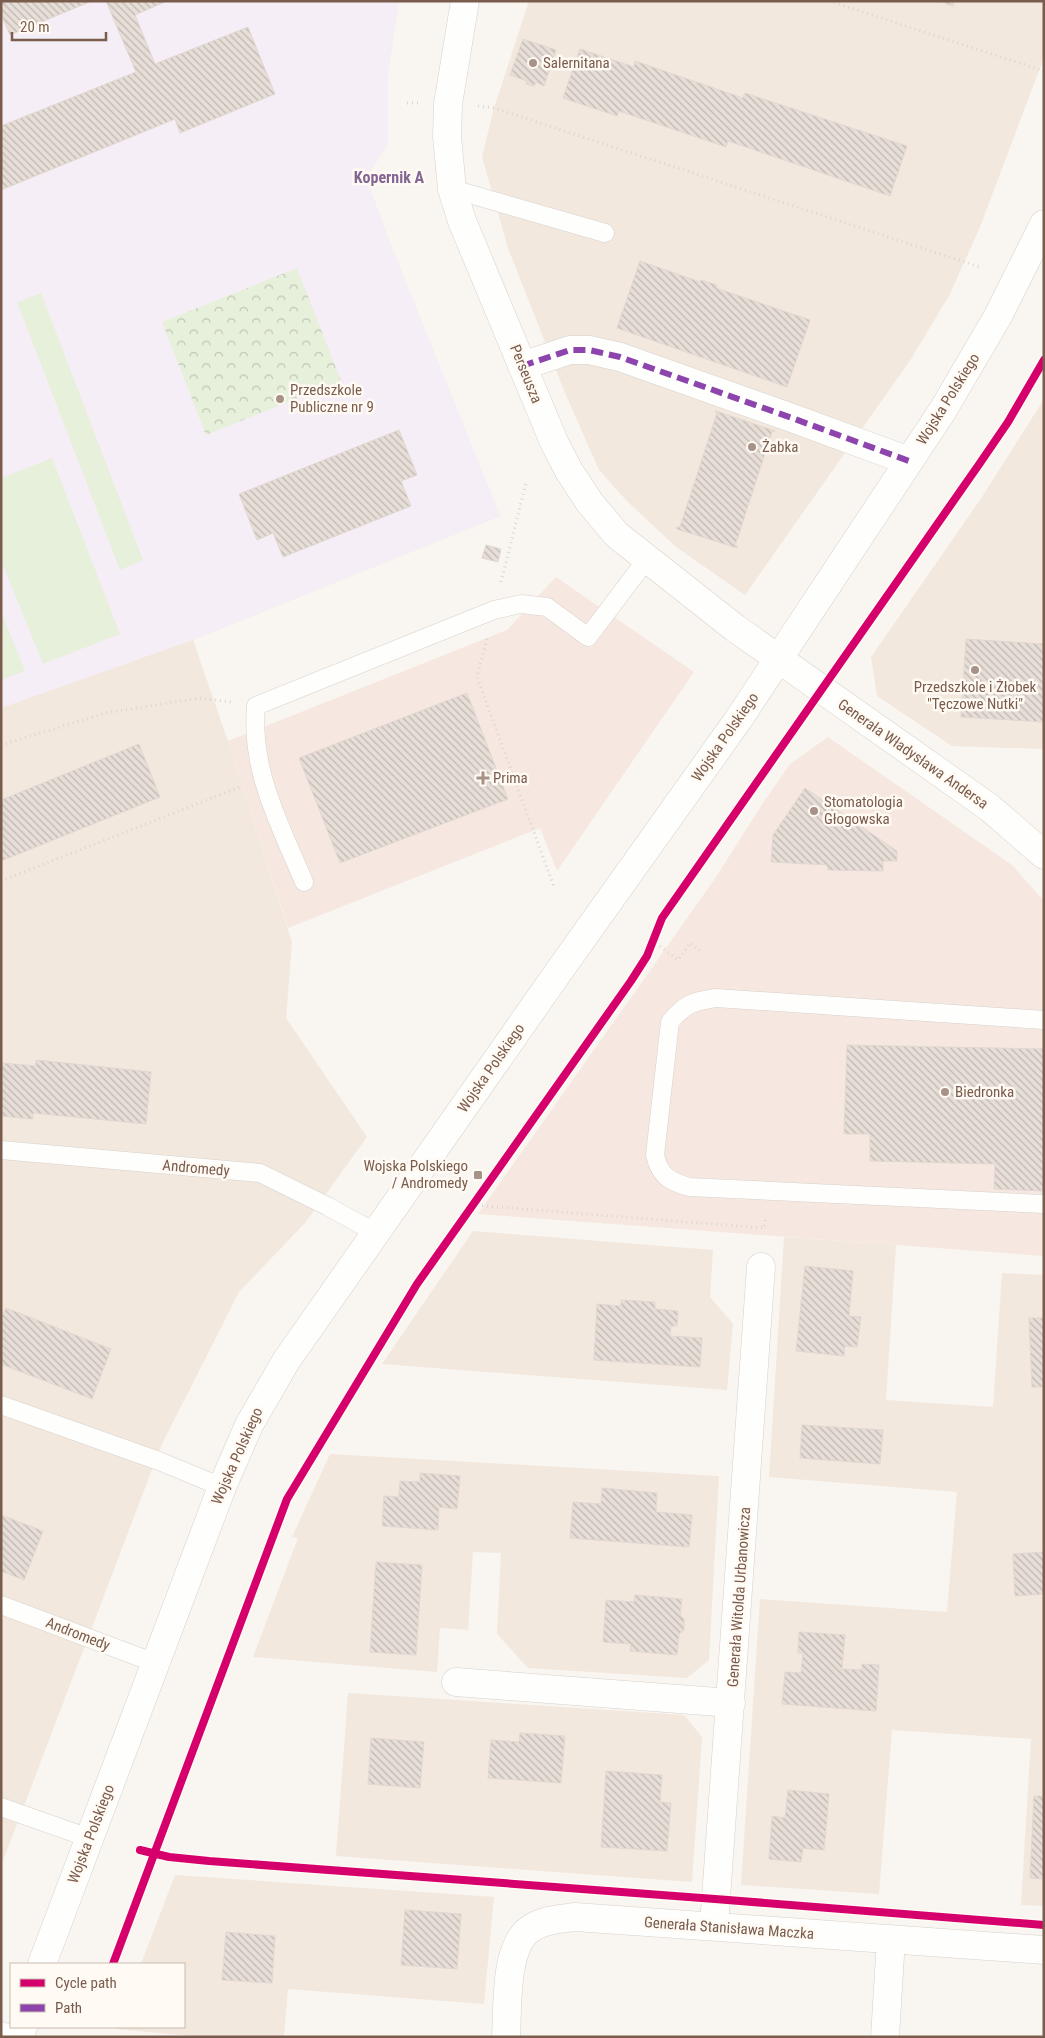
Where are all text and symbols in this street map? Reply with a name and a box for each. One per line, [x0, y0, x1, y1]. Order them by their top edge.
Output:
scale bar [12, 10, 106, 42]
text: 20 m [20, 18, 50, 36]
place label: Salernitana [543, 54, 610, 72]
marker: Salernitana [527, 57, 539, 69]
district label: Kopernik A [354, 168, 425, 187]
street label: Perseusza [506, 342, 546, 406]
street label: Wojska Polskiego [913, 350, 983, 448]
place label: Przedszkole Publiczne nr 9 [290, 381, 374, 416]
marker: Przedszkole Publiczne nr 9 [274, 393, 286, 405]
place label: Żabka [762, 438, 798, 456]
marker: Żabka [746, 441, 758, 453]
marker: Przedszkole i Żłobek "Tęczowe Nutki" [969, 664, 981, 676]
place label: Przedszkole i Żłobek "Tęczowe Nutki" [914, 678, 1037, 713]
street label: Wojska Polskiego [688, 689, 762, 785]
street label: Generała Władysława Andersa [834, 695, 992, 813]
place label: Prima [493, 769, 528, 787]
marker: Prima [477, 772, 489, 784]
place label: Stomatologia Głogowska [824, 793, 903, 828]
marker: Stomatologia Głogowska [808, 805, 820, 817]
street label: Wojska Polskiego [454, 1020, 528, 1116]
place label: Biedronka [955, 1083, 1014, 1101]
marker: Biedronka [939, 1086, 951, 1098]
street label: Andromedy [162, 1156, 230, 1180]
place label: Wojska Polskiego / Andromedy [363, 1157, 468, 1192]
marker: Wojska Polskiego / Andromedy [472, 1169, 484, 1181]
street label: Wojska Polskiego [208, 1405, 266, 1507]
street label: Generała Witolda Urbanowicza [724, 1506, 754, 1688]
street label: Andromedy [43, 1614, 113, 1654]
street label: Wojska Polskiego [64, 1782, 118, 1886]
street label: Generała Stanisława Maczka [643, 1913, 815, 1943]
legend [10, 1963, 185, 2028]
text: Cycle path [55, 1974, 117, 1992]
text: Path [55, 1999, 82, 2017]

